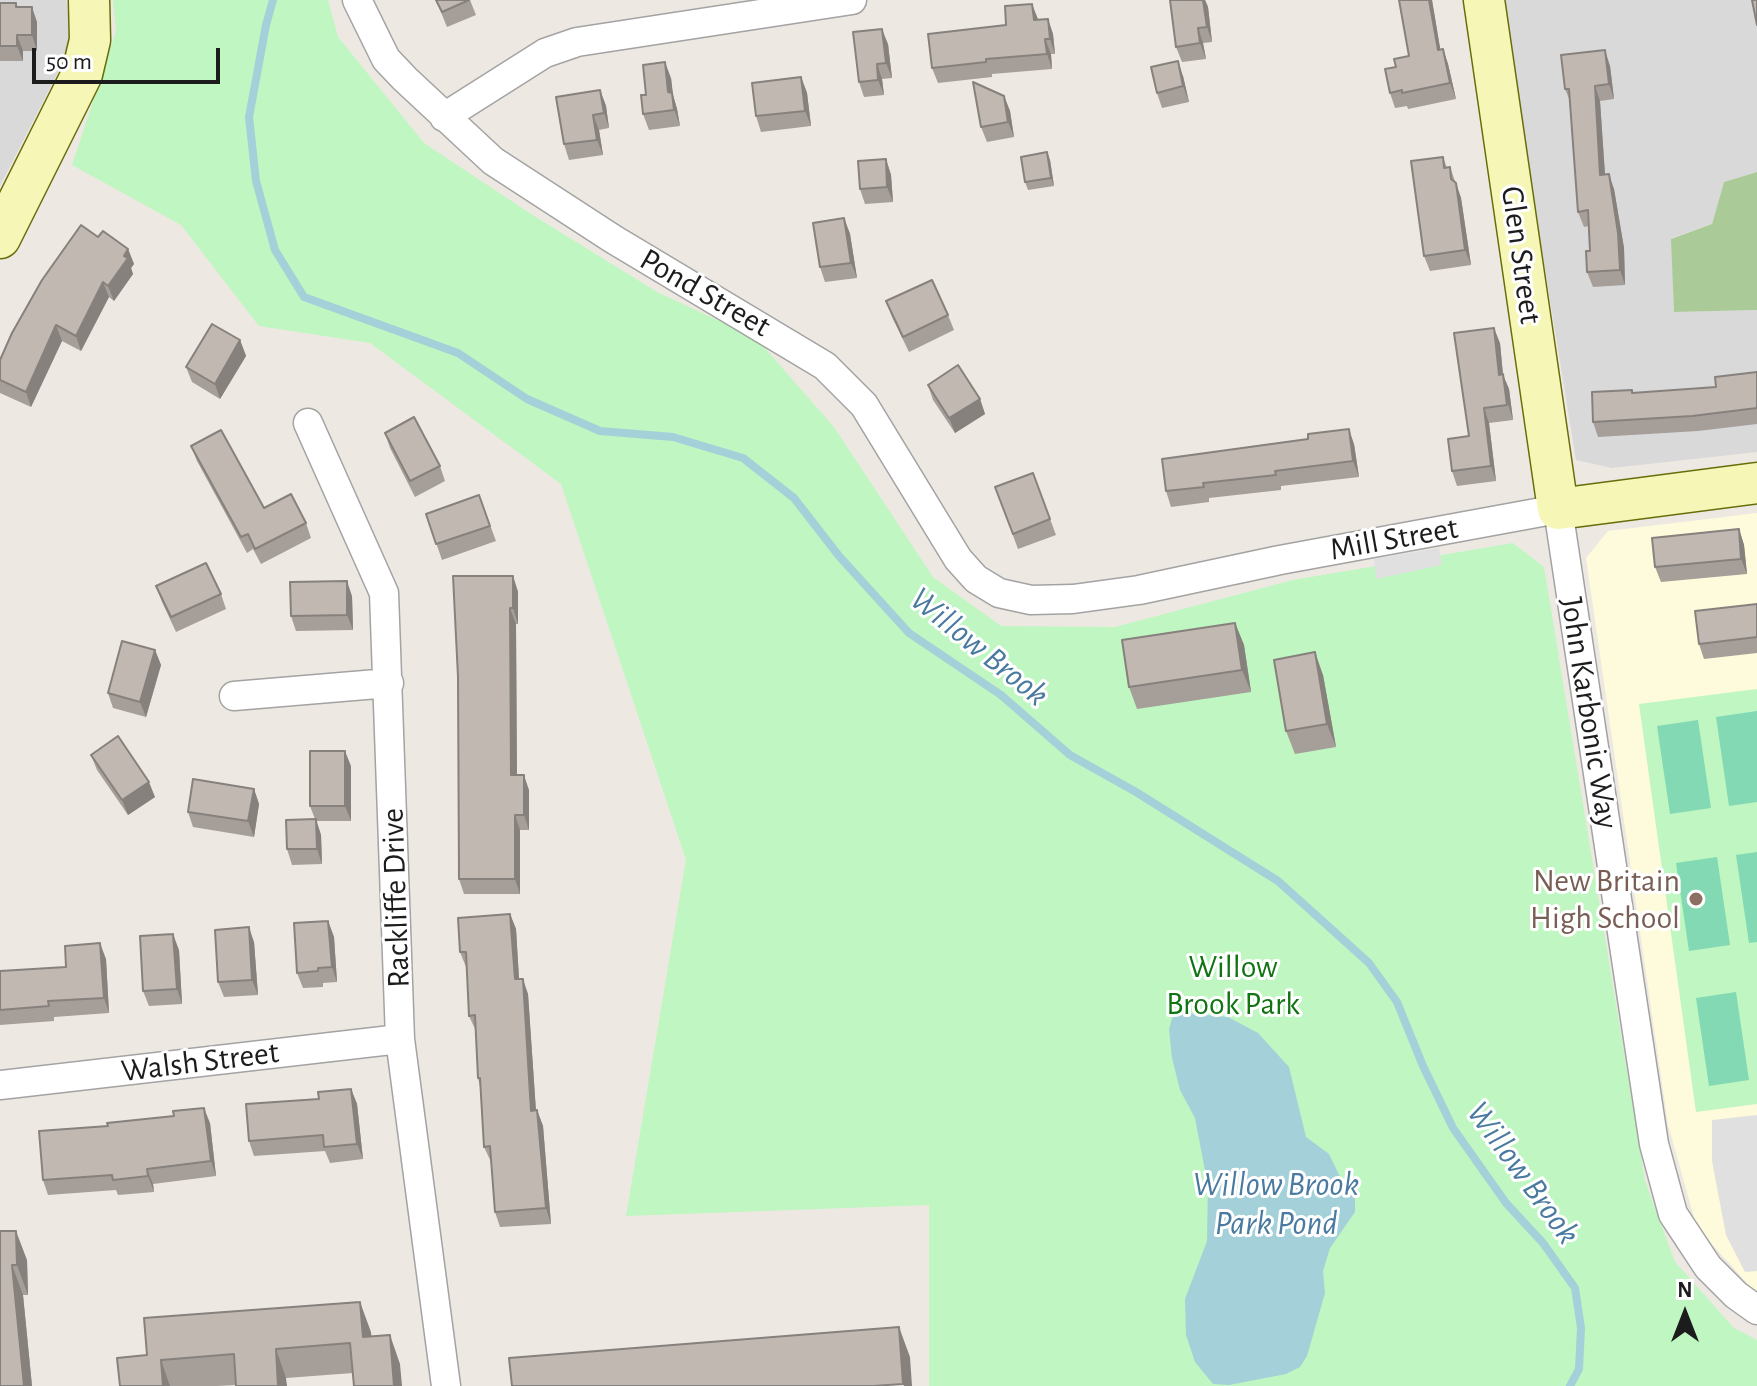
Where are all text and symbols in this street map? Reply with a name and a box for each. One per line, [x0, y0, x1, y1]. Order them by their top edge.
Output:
scale bar [36, 32, 224, 82]
text: 50 m [46, 50, 92, 74]
street label: Glen Street [1492, 184, 1550, 326]
street label: Pond Street [633, 240, 777, 346]
street label: Mill Street [1327, 509, 1461, 569]
water label: Willow Brook [901, 579, 1057, 715]
street label: John Karbonic Way [1552, 595, 1626, 831]
street label: Rackliffe Drive [374, 807, 418, 989]
place label: New Britain High School [1530, 862, 1680, 937]
marker: New Britain High School [1687, 890, 1705, 908]
park label: Willow Brook Park [1166, 948, 1300, 1023]
street label: Walsh Street [119, 1033, 281, 1091]
water label: Willow Brook [1458, 1094, 1588, 1252]
water label: Willow Brook Park Pond [1193, 1165, 1359, 1244]
north arrow [1645, 1274, 1725, 1354]
text: N [1677, 1279, 1693, 1301]

